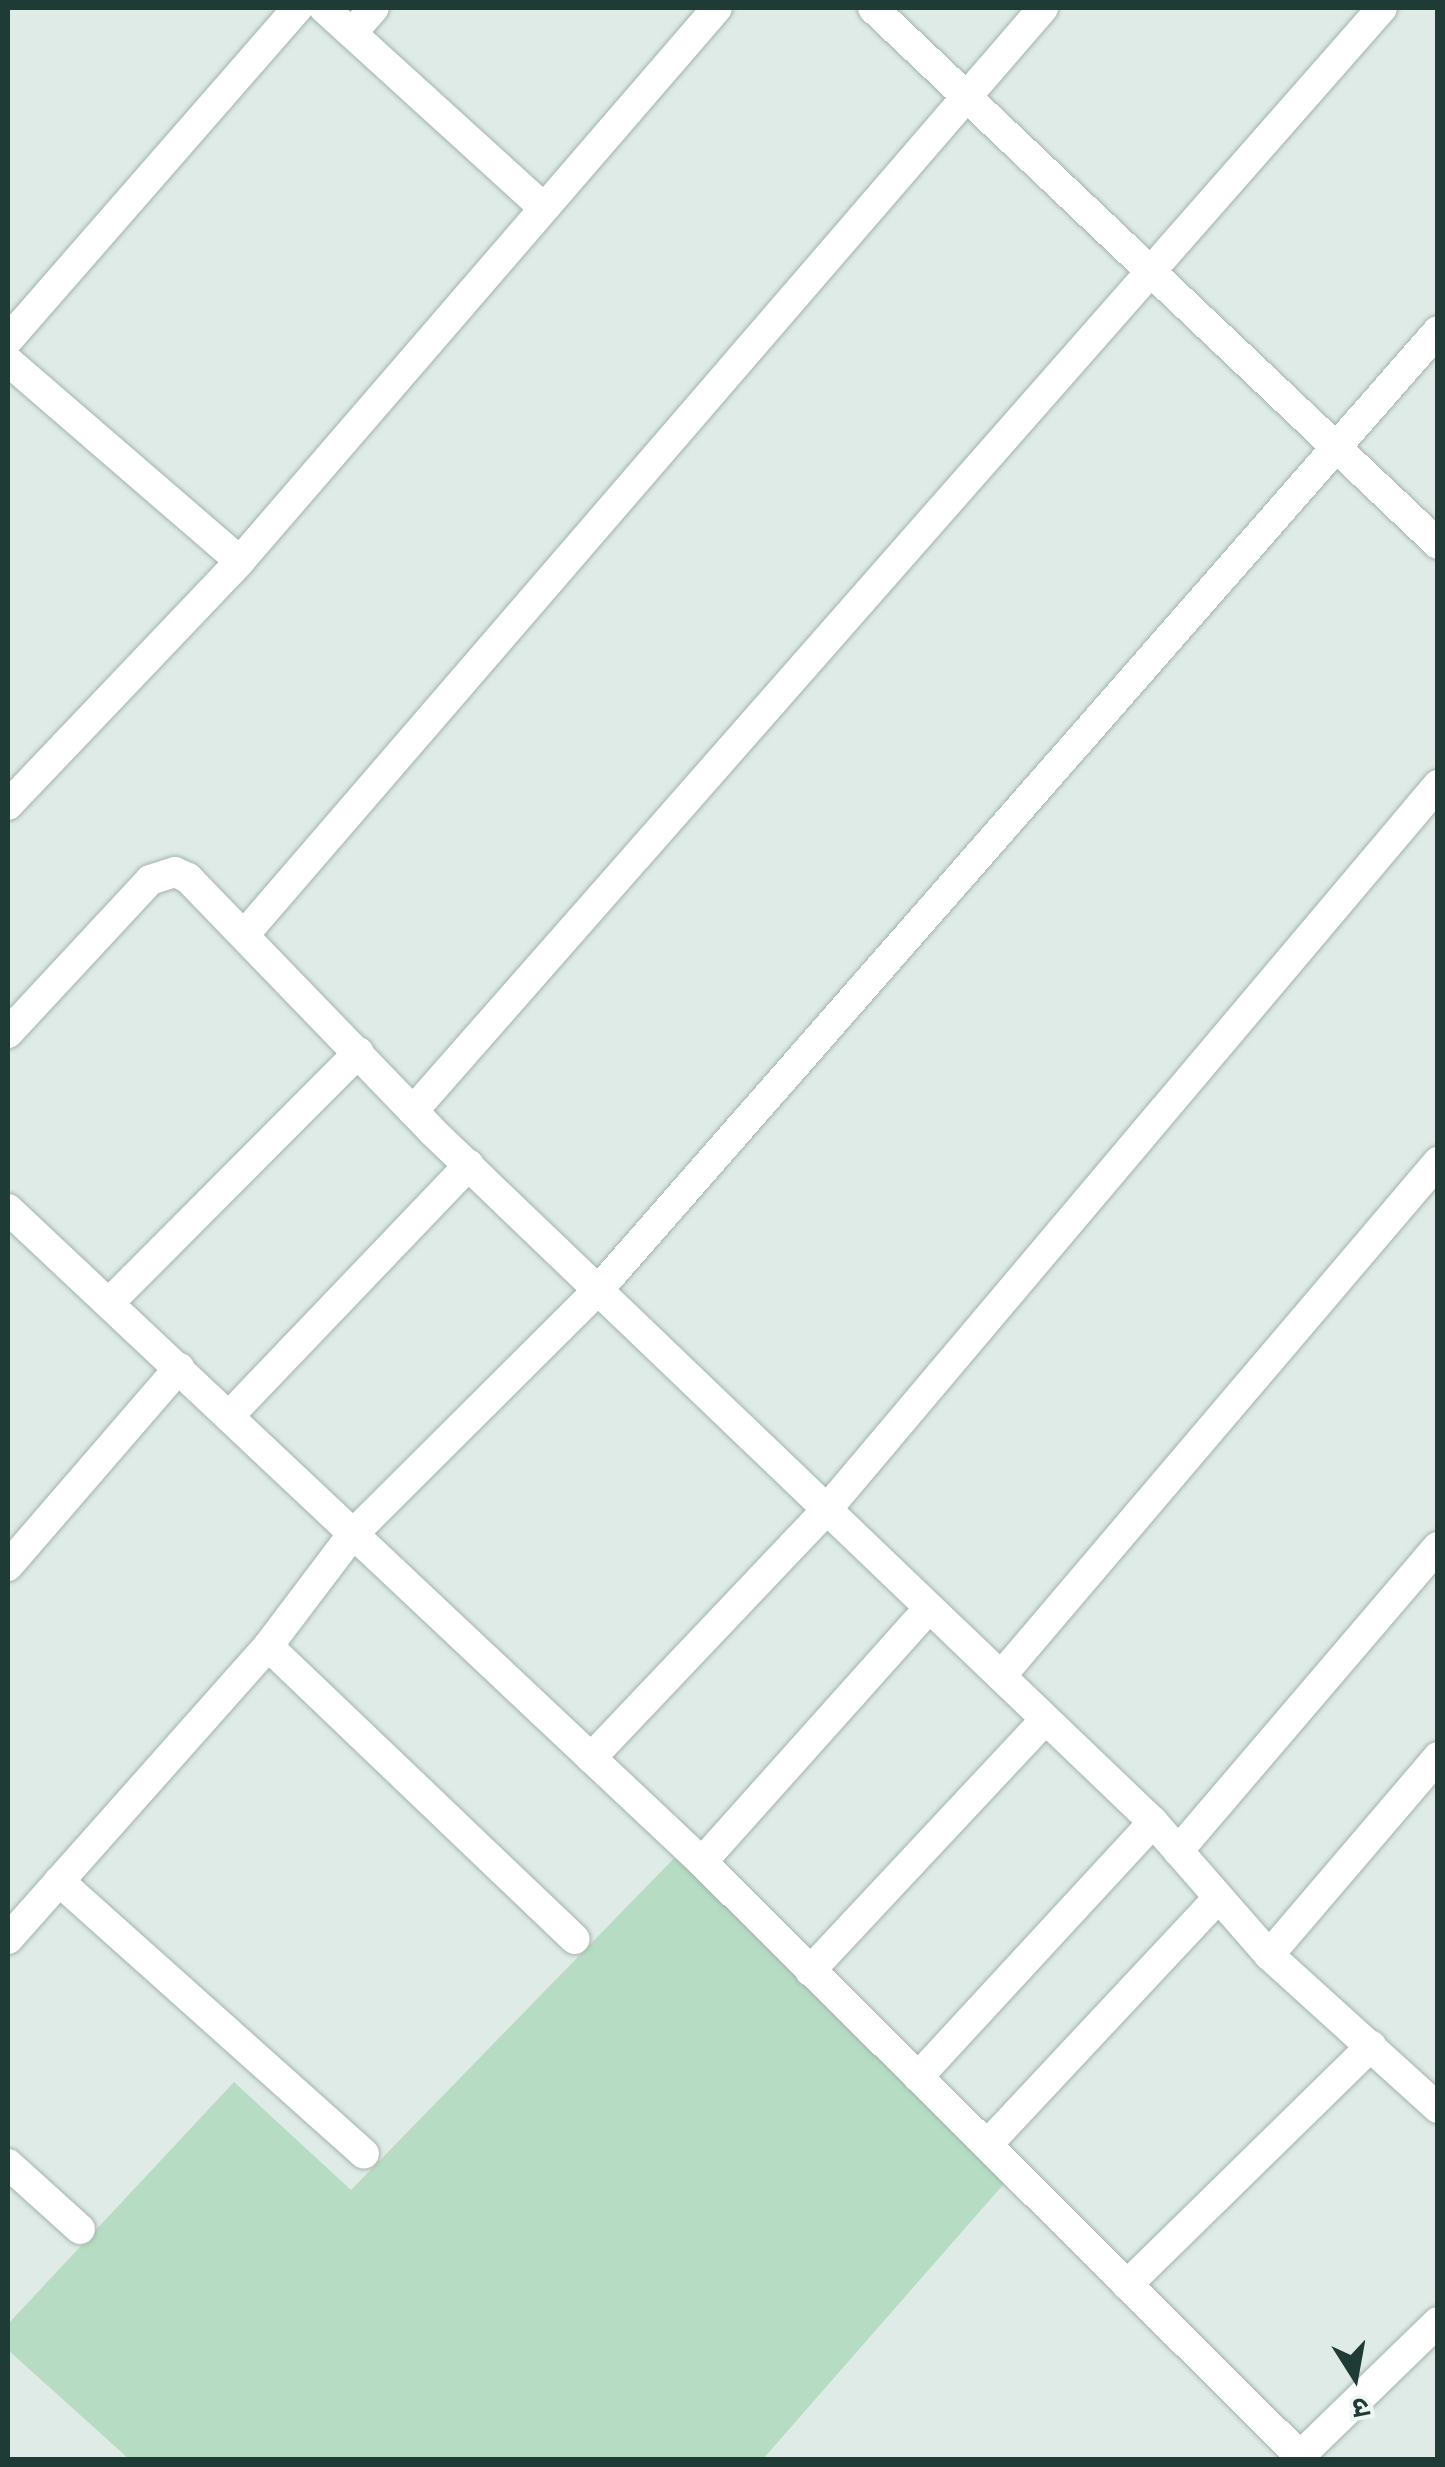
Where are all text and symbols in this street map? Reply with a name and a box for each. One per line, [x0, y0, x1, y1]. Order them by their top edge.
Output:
north arrow [1305, 2327, 1405, 2427]
text: उ [1350, 2391, 1371, 2422]

